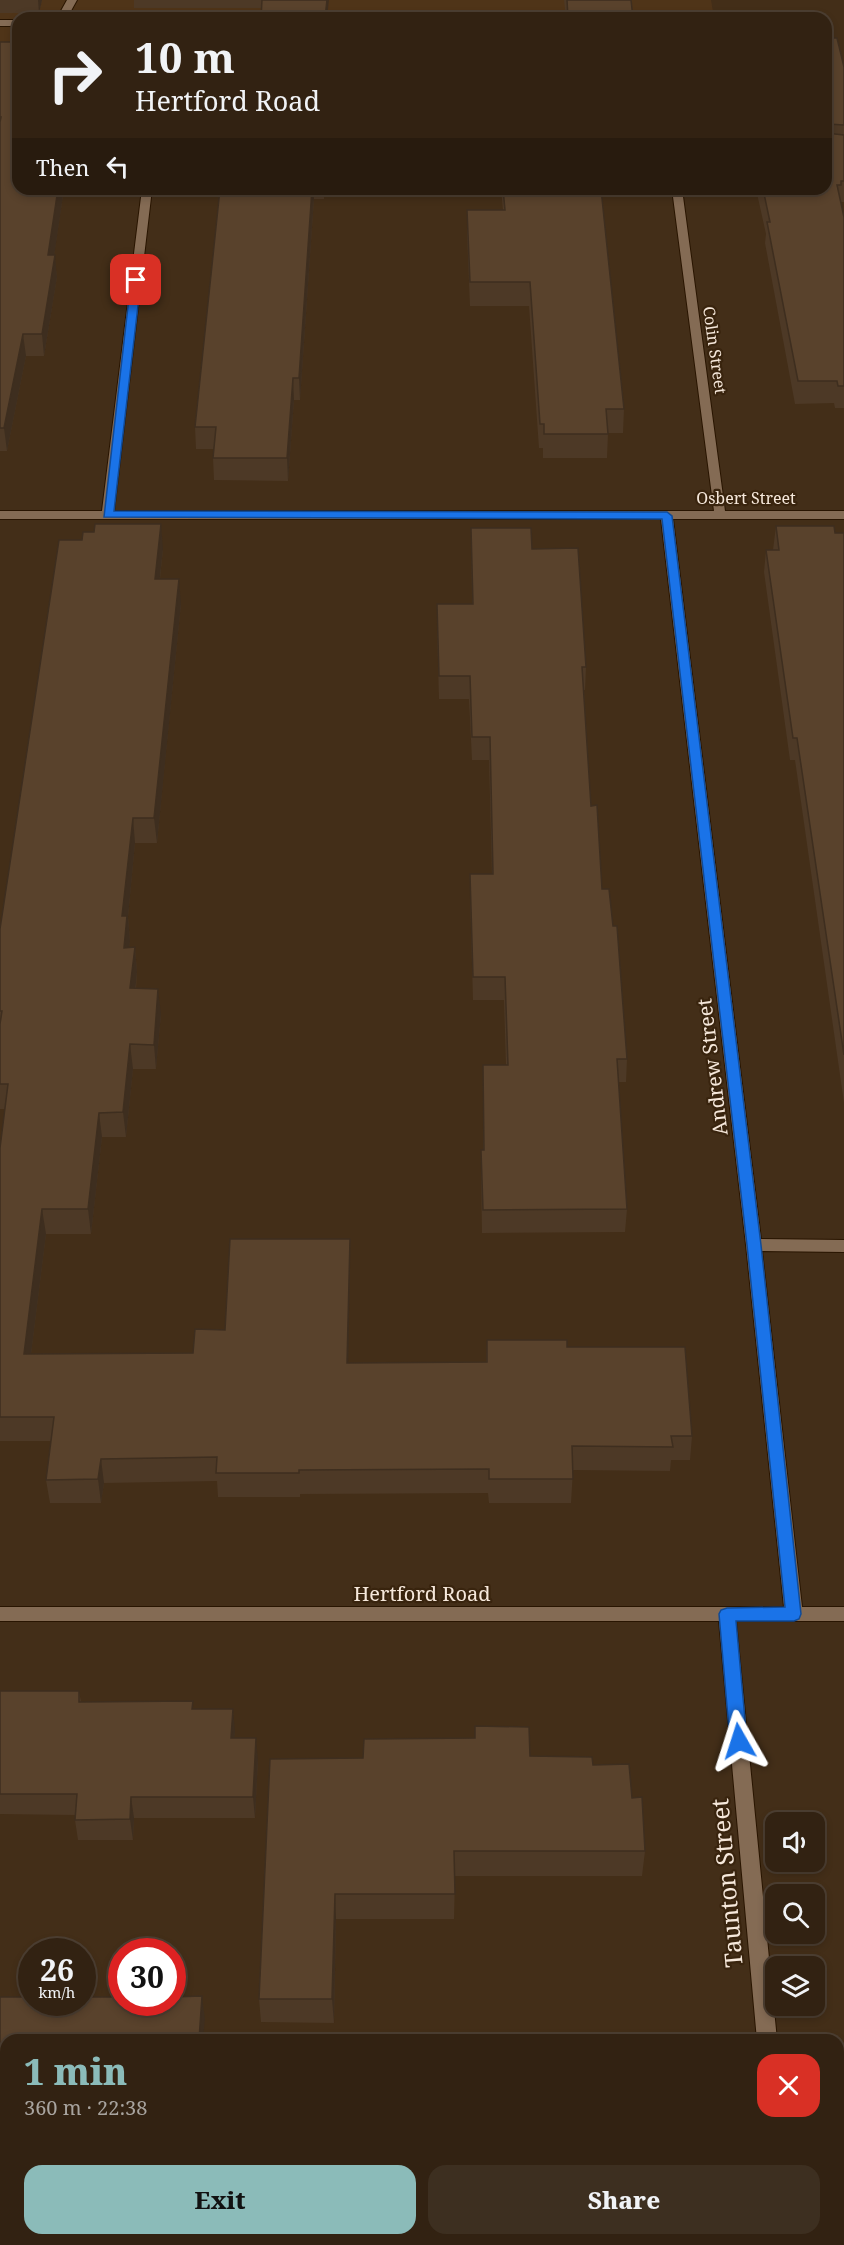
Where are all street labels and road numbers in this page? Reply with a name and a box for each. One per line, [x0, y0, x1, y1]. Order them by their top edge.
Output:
street label: Colin Street [698, 305, 732, 396]
street label: Osbert Street [696, 487, 796, 509]
street label: Andrew Street [690, 997, 734, 1137]
street label: Hertford Road [353, 1580, 491, 1607]
street label: Taunton Street [702, 1797, 750, 1969]

